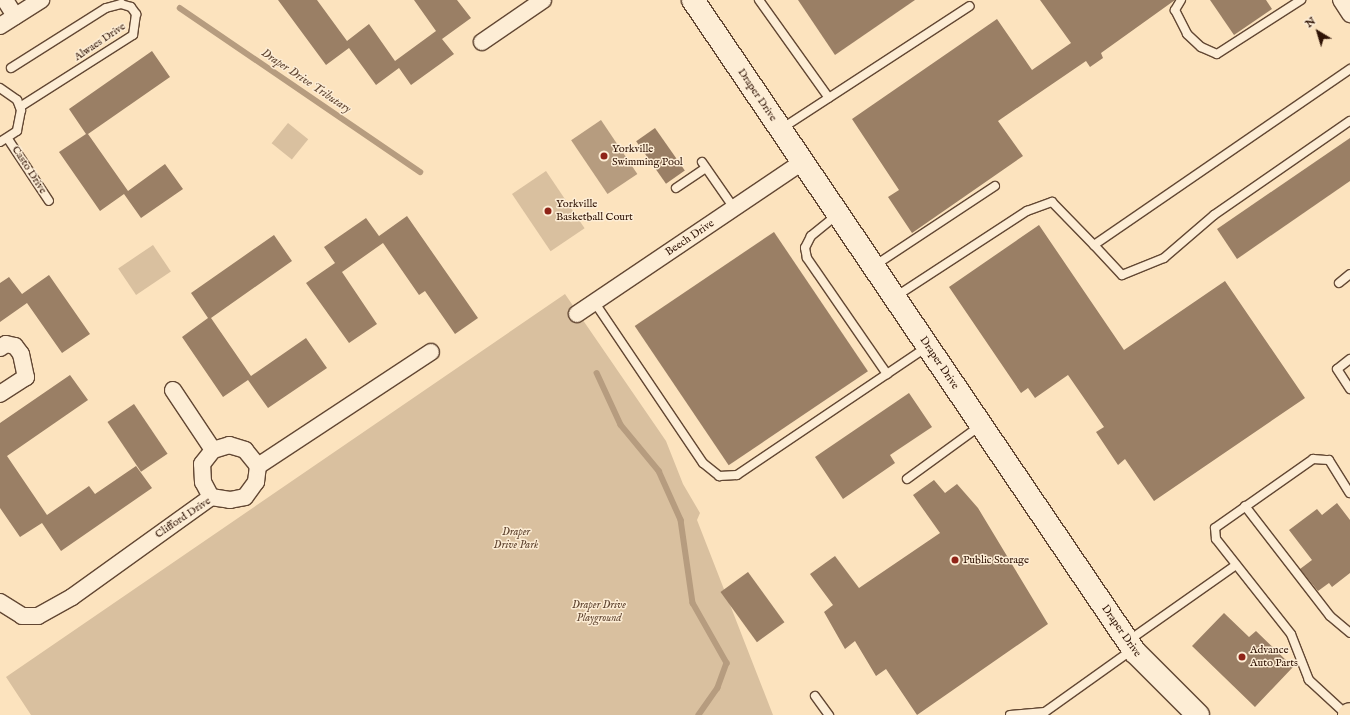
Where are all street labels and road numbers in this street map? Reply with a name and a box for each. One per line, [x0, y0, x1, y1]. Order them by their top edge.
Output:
street label: Alwaes Drive [72, 20, 128, 64]
street label: Draper Drive [735, 66, 779, 124]
street label: Casto Drive [9, 144, 49, 196]
street label: Beech Drive [663, 217, 717, 259]
street label: Draper Drive [917, 334, 961, 392]
street label: Clifford Drive [153, 495, 213, 541]
street label: Draper Drive [1098, 602, 1144, 660]

